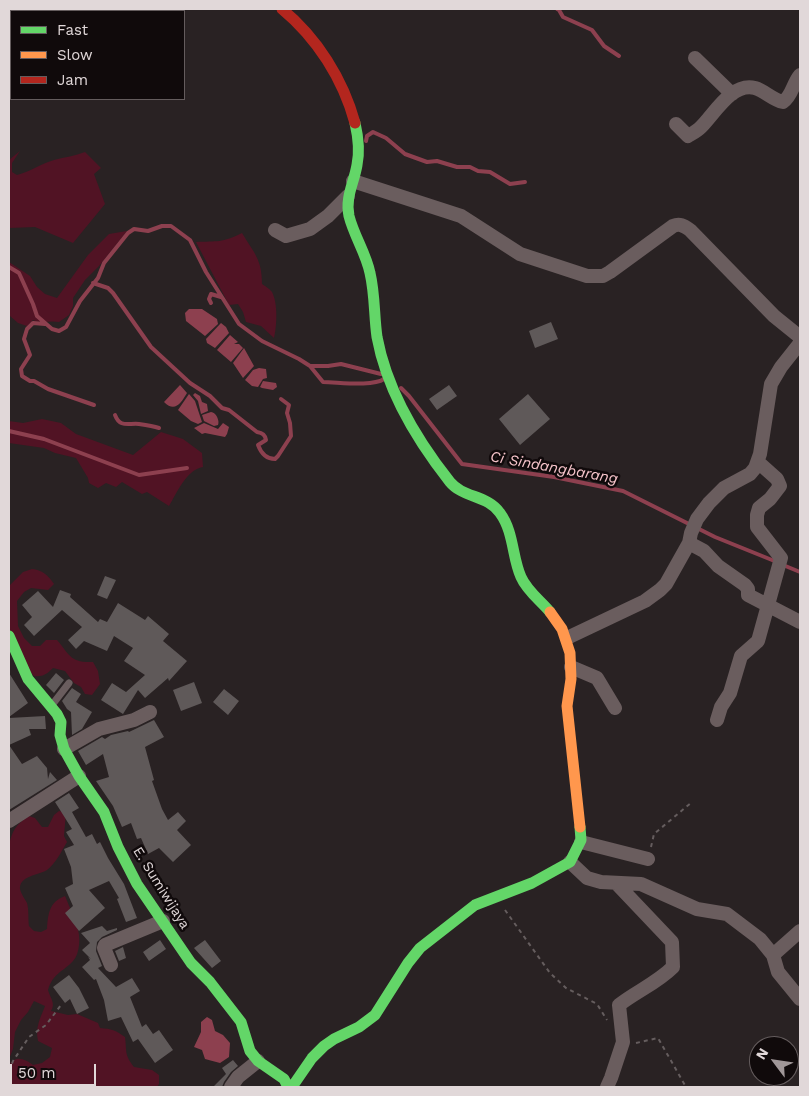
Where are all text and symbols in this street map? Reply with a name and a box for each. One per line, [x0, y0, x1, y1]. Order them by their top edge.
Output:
legend [10, 10, 185, 100]
text: Fast [57, 21, 88, 39]
text: Slow [57, 46, 93, 64]
text: Jam [57, 71, 88, 89]
water label: Ci Sindangbarang [489, 448, 619, 488]
street label: E. Sumiwijaya [129, 844, 193, 932]
north arrow [749, 1036, 799, 1086]
text: N [752, 1045, 772, 1062]
scale bar [12, 1054, 99, 1086]
text: 50 m [18, 1064, 55, 1082]

